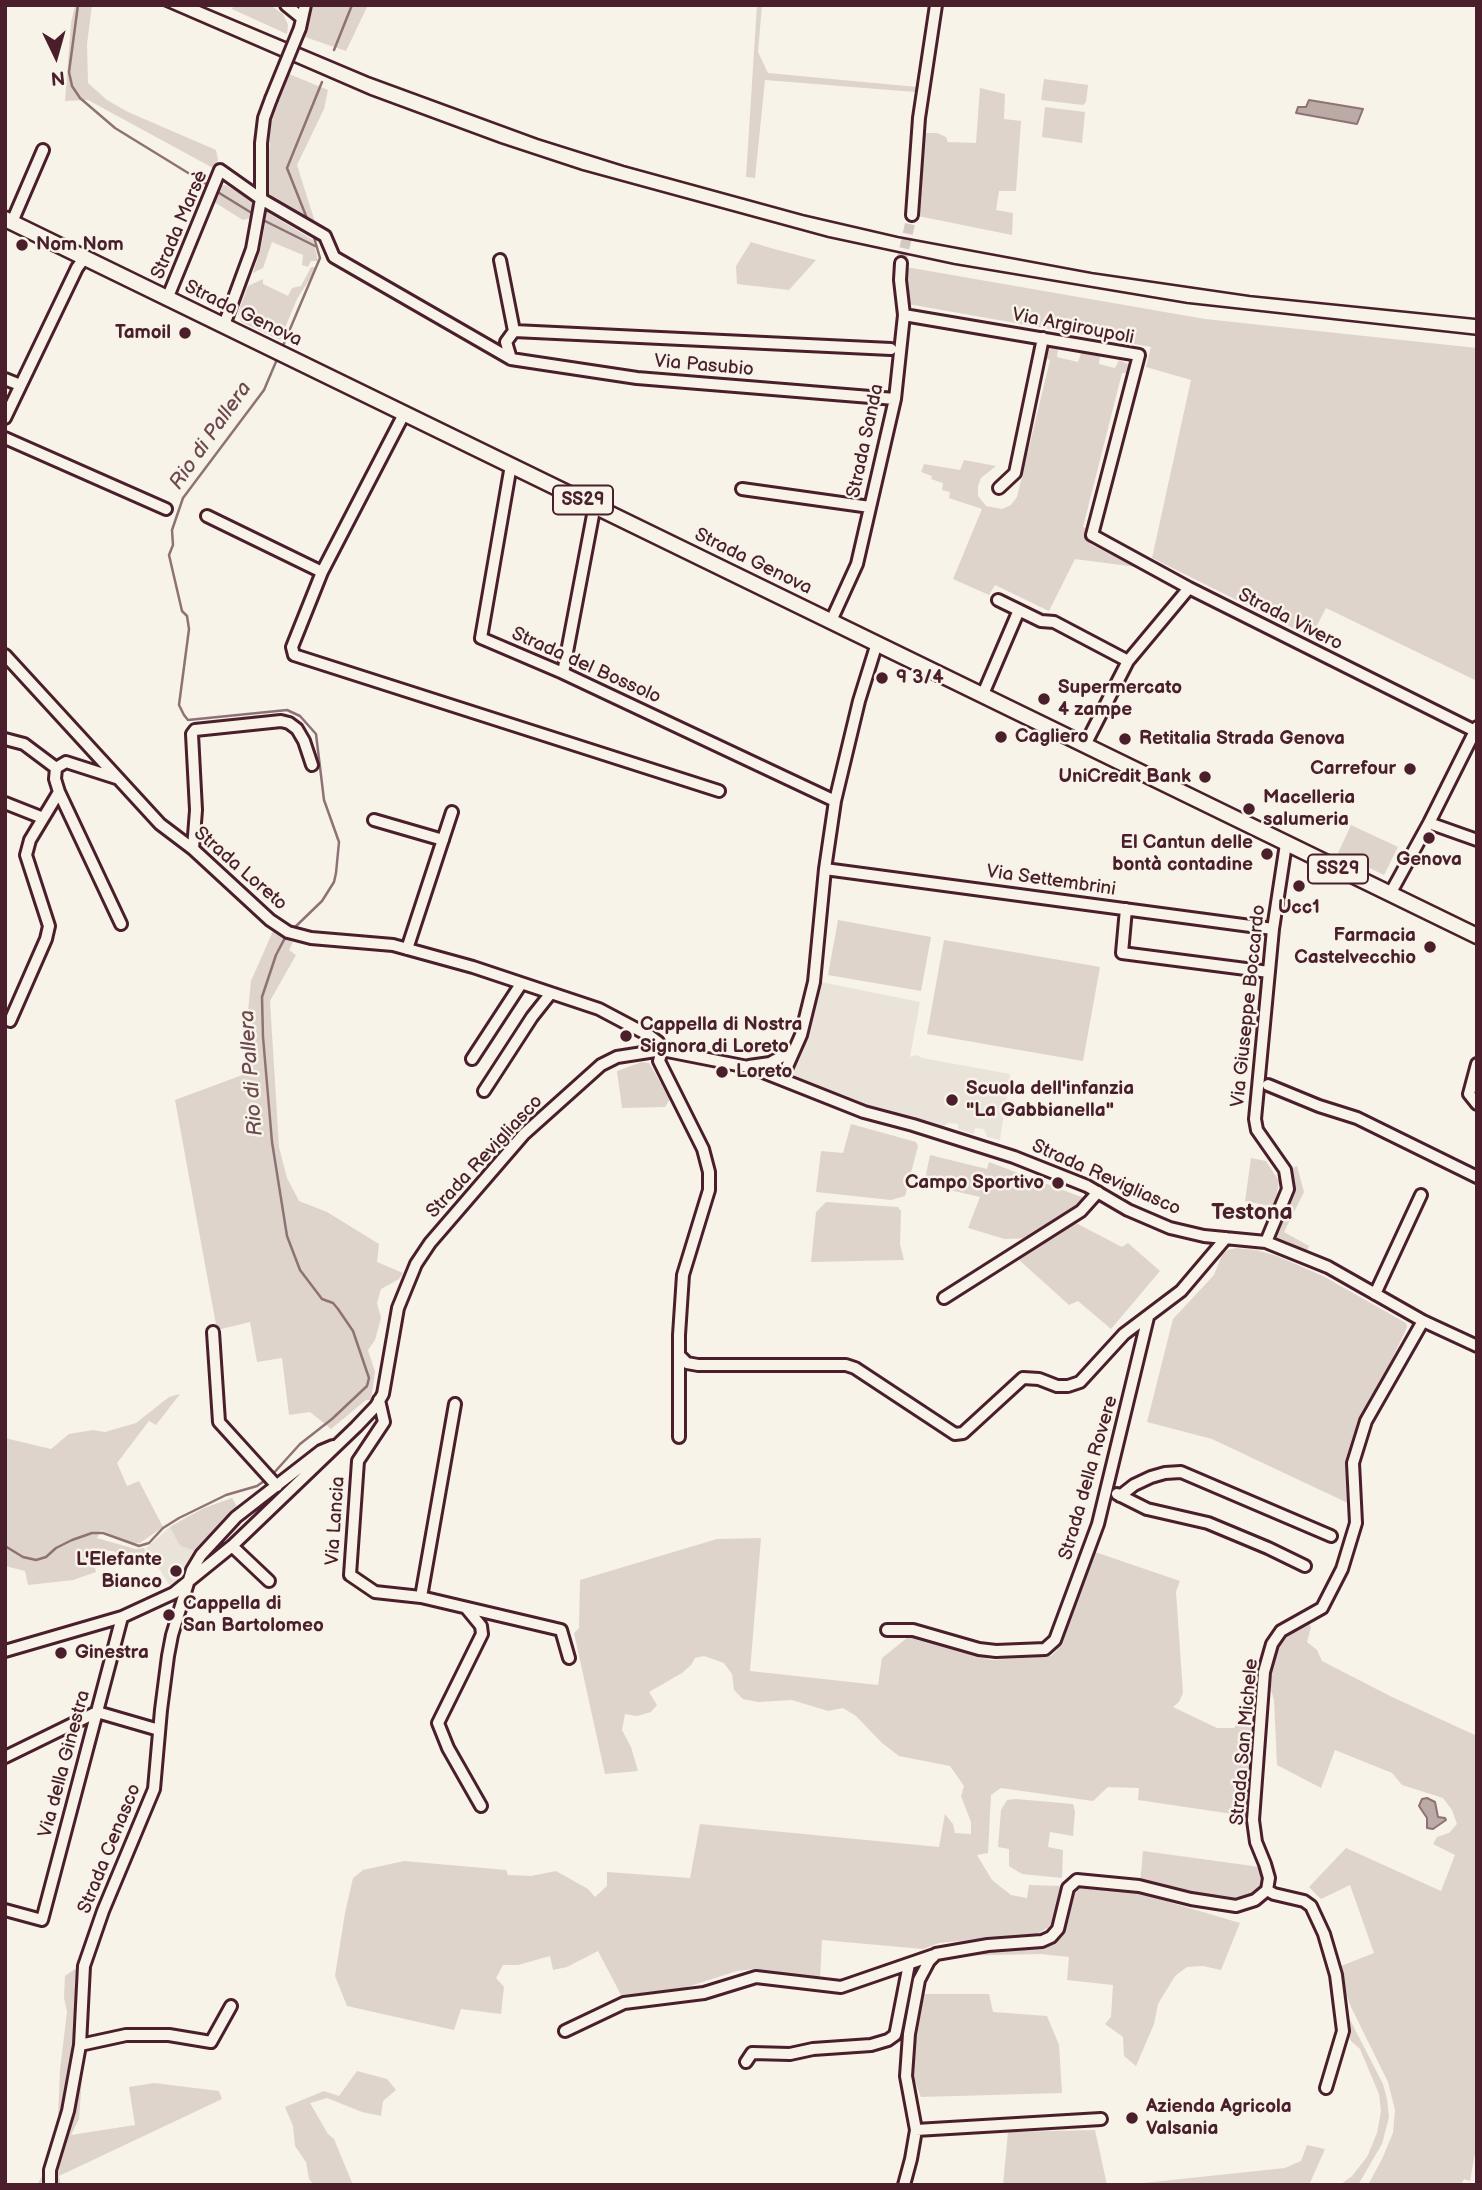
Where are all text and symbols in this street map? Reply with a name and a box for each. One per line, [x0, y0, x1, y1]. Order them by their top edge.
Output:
north arrow [21, 21, 91, 91]
text: N [50, 65, 66, 89]
street label: Strada Marsè [147, 167, 213, 283]
place label: Nom Nom [36, 234, 124, 256]
marker: Nom Nom [14, 237, 30, 253]
street label: Strada Genova [181, 276, 305, 352]
street label: Via Argiroupoli [1010, 304, 1136, 350]
place label: Tamoil [115, 322, 171, 344]
marker: Tamoil [177, 325, 193, 341]
street label: Via Pasubio [653, 350, 755, 382]
water label: Rio di Pallera [165, 377, 257, 495]
street label: Strada Sanda [843, 382, 889, 500]
road number: SS29 [553, 486, 613, 514]
street label: Strada Genova [691, 524, 815, 600]
street label: Strada Vivero [1234, 584, 1346, 656]
street label: Strada del Bossolo [508, 623, 664, 709]
place label: 9 3/4 [896, 667, 944, 689]
marker: 9 3/4 [874, 670, 890, 686]
place label: Supermercato 4 zampe [1058, 677, 1182, 721]
marker: Supermercato 4 zampe [1036, 691, 1052, 707]
place label: Cagliero [1015, 726, 1088, 748]
place label: Retitalia Strada Genova [1139, 728, 1345, 750]
marker: Cagliero [993, 729, 1009, 745]
marker: Retitalia Strada Genova [1117, 731, 1133, 747]
place label: Carrefour [1310, 758, 1396, 780]
marker: Carrefour [1402, 761, 1418, 777]
place label: UniCredit Bank [1059, 766, 1191, 788]
marker: UniCredit Bank [1197, 769, 1213, 785]
place label: Macelleria salumeria [1263, 787, 1355, 831]
marker: Macelleria salumeria [1241, 801, 1257, 817]
street label: Strada Loreto [189, 822, 291, 916]
marker: Genova [1421, 830, 1437, 846]
place label: El Cantun delle bontà contadine [1112, 832, 1253, 876]
marker: El Cantun delle bontà contadine [1259, 846, 1275, 862]
place label: Genova [1396, 849, 1462, 871]
road number: SS29 [1308, 854, 1368, 884]
street label: Via Settembrini [985, 861, 1117, 901]
marker: Ucc1 [1291, 878, 1307, 894]
place label: Ucc1 [1278, 897, 1320, 919]
street label: Via Giuseppe Boccardo [1227, 904, 1271, 1108]
place label: Farmacia Castelvecchio [1294, 925, 1416, 969]
marker: Farmacia Castelvecchio [1422, 939, 1438, 955]
water label: Rio di Pallera [235, 1009, 269, 1137]
place label: Cappella di Nostra Signora di Loreto [640, 1014, 802, 1058]
marker: Cappella di Nostra Signora di Loreto [618, 1028, 634, 1044]
place label: Loreto [736, 1061, 792, 1083]
marker: Loreto [714, 1064, 730, 1080]
place label: Scuola dell'infanzia "La Gabbianella" [966, 1078, 1134, 1122]
street label: Strada Revigliasco [422, 1091, 548, 1223]
marker: Scuola dell'infanzia "La Gabbianella" [944, 1092, 960, 1108]
street label: Strada Revigliasco [1028, 1135, 1184, 1221]
place label: Campo Sportivo [905, 1172, 1044, 1194]
marker: Campo Sportivo [1050, 1175, 1066, 1191]
district label: Testona [1211, 1199, 1293, 1227]
street label: Strada della Rovere [1055, 1393, 1123, 1563]
street label: Via Lancia [322, 1476, 350, 1566]
place label: L'Elefante Bianco [76, 1549, 162, 1593]
marker: L'Elefante Bianco [168, 1563, 184, 1579]
place label: Cappella di San Bartolomeo [183, 1593, 324, 1637]
marker: Cappella di San Bartolomeo [161, 1607, 177, 1623]
place label: Ginestra [75, 1642, 149, 1664]
marker: Ginestra [53, 1645, 69, 1661]
street label: Strada San Michele [1226, 1658, 1264, 1826]
street label: Via della Ginestra [34, 1688, 96, 1840]
street label: Strada Cenasco [74, 1781, 146, 1917]
place label: Azienda Agricola Valsania [1146, 2096, 1292, 2140]
marker: Azienda Agricola Valsania [1124, 2110, 1140, 2126]

